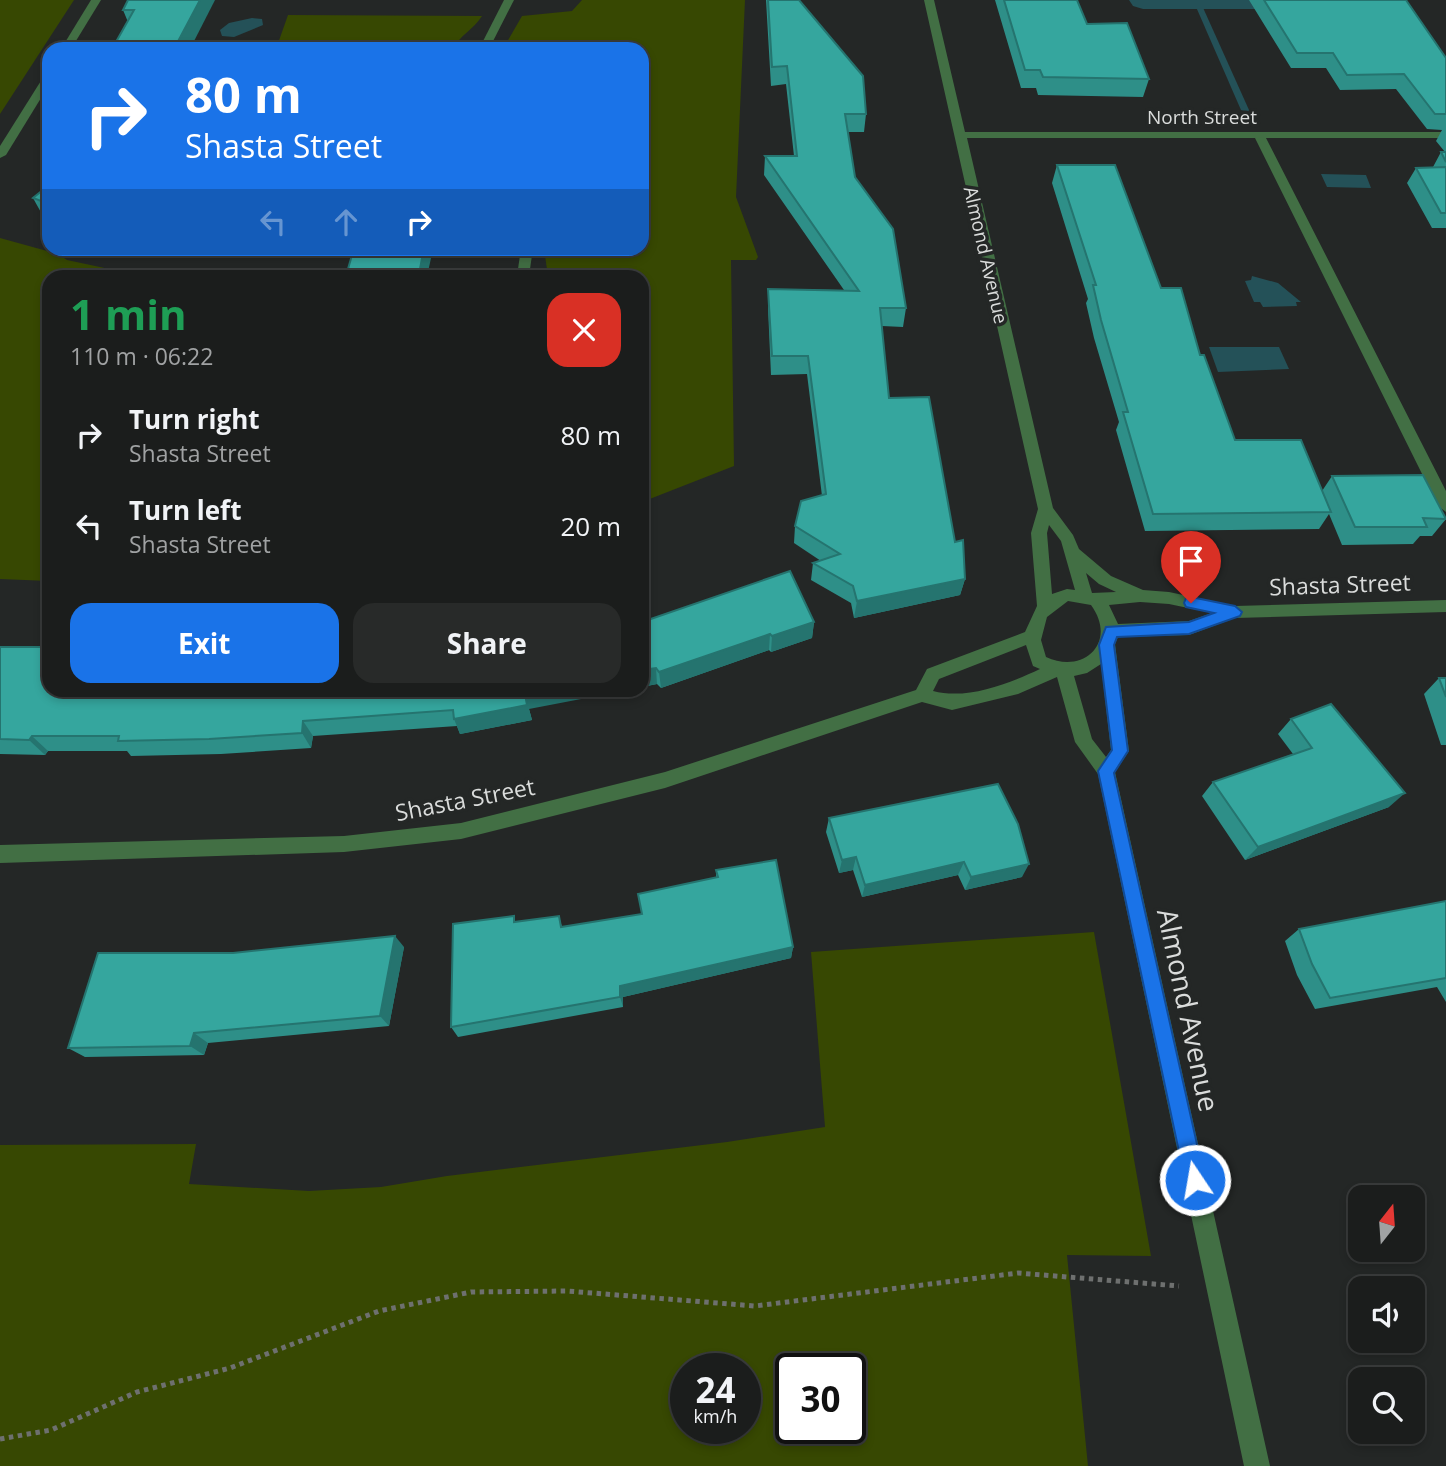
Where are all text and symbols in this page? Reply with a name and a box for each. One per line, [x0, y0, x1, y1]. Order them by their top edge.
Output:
text: 80 m [185, 61, 302, 127]
icon: right [70, 70, 161, 161]
street label: North Street [1147, 104, 1257, 130]
text: Shasta Street [185, 124, 382, 167]
street label: Almond Avenue [958, 184, 1014, 326]
icon: left [254, 203, 292, 241]
icon: ahead [327, 203, 365, 241]
icon: right [400, 203, 438, 241]
text: 1 min [70, 285, 187, 342]
button: close [547, 293, 621, 367]
text: 110 m · 06:22 [70, 340, 213, 372]
text: Turn right [129, 401, 260, 437]
icon: right [70, 416, 108, 454]
text: 80 m [560, 417, 621, 453]
text: Shasta Street [129, 437, 271, 469]
text: Turn left [129, 492, 241, 528]
icon: left [70, 507, 108, 545]
text: 20 m [560, 508, 621, 544]
text: Shasta Street [129, 528, 271, 560]
pin [1161, 531, 1221, 603]
icon: arrive [1172, 542, 1210, 580]
street label: Shasta Street [1269, 566, 1411, 602]
button: Exit [70, 603, 339, 683]
button: Share [353, 603, 621, 683]
street label: Shasta Street [392, 770, 537, 828]
street label: Almond Avenue [1149, 905, 1229, 1115]
position arrow [1158, 1143, 1232, 1217]
north arrow [1348, 1185, 1424, 1262]
map controls [1348, 1185, 1425, 1444]
button: sound [1348, 1276, 1425, 1353]
speed limit sign: 30 [775, 1353, 866, 1444]
text: 24 [695, 1366, 736, 1413]
button: search [1348, 1367, 1425, 1444]
text: km/h [694, 1404, 737, 1428]

